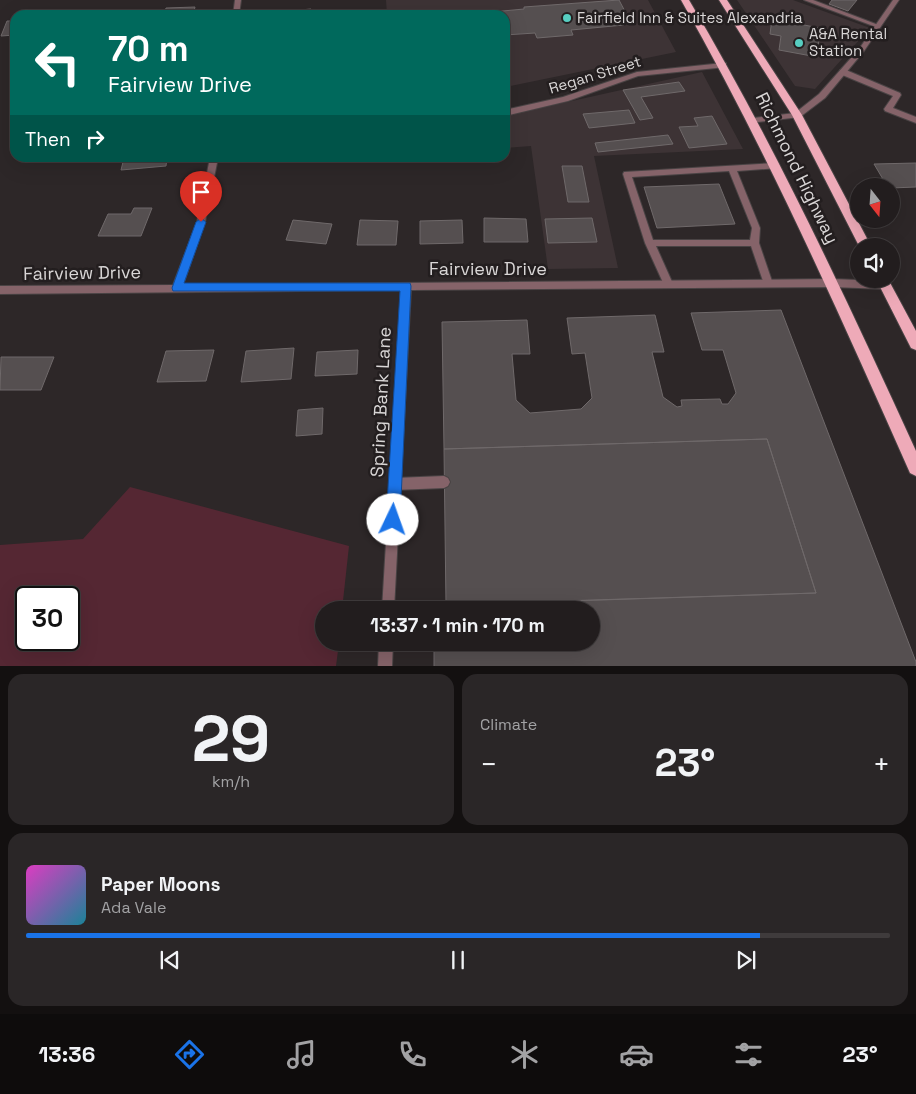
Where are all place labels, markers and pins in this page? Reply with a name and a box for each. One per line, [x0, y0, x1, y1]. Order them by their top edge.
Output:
place label: Fairfield Inn & Suites Alexandria [577, 8, 803, 27]
marker: Fairfield Inn & Suites Alexandria [561, 12, 573, 24]
place label: A&A Rental Station [809, 24, 887, 60]
marker: A&A Rental Station [793, 37, 805, 49]
pin [180, 171, 222, 222]

